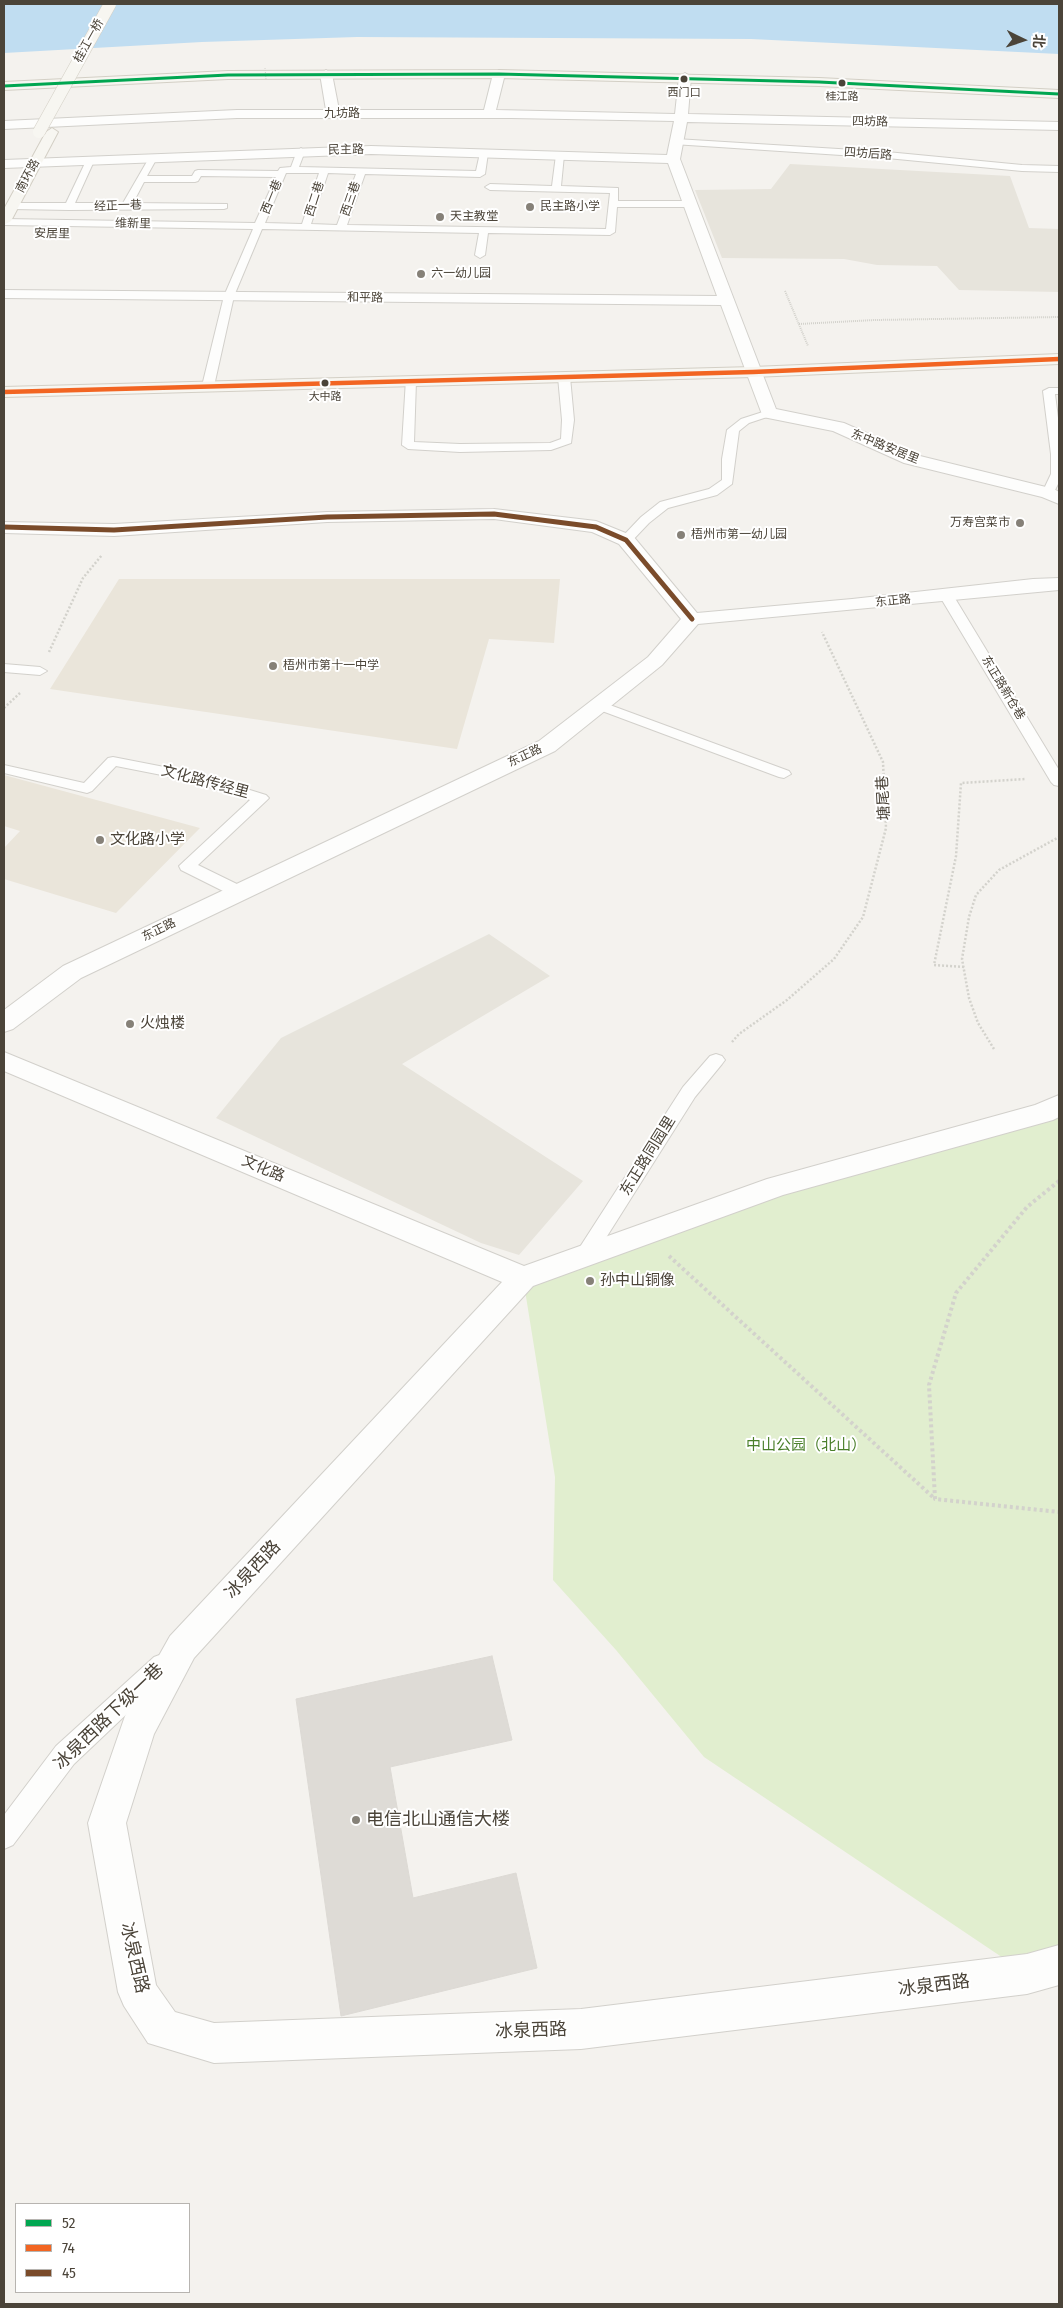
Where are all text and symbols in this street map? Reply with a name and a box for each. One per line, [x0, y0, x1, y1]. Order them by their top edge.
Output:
north arrow [998, 15, 1048, 65]
street label: 桂江一桥 [71, 17, 107, 65]
text: 北 [1029, 34, 1047, 49]
marker: 西门口 [679, 74, 689, 84]
marker: 桂江路 [837, 78, 847, 88]
place label: 西门口 [668, 86, 700, 100]
place label: 桂江路 [826, 90, 858, 104]
street label: 九坊路 [324, 107, 360, 121]
street label: 四坊路 [852, 114, 888, 130]
street label: 民主路 [328, 142, 364, 158]
street label: 四坊后路 [844, 145, 892, 163]
street label: 南环路 [13, 157, 43, 195]
street label: 西一巷 [259, 178, 285, 216]
street label: 西二巷 [303, 180, 327, 218]
street label: 西三巷 [338, 180, 364, 218]
street label: 经正一巷 [94, 198, 142, 214]
place label: 民主路小学 [540, 200, 600, 214]
marker: 民主路小学 [524, 201, 536, 213]
place label: 天主教堂 [450, 210, 498, 224]
marker: 天主教堂 [434, 211, 446, 223]
street label: 维新里 [115, 216, 151, 232]
street label: 安居里 [34, 226, 70, 242]
place label: 六一幼儿园 [431, 267, 491, 281]
marker: 六一幼儿园 [415, 268, 427, 280]
street label: 和平路 [347, 290, 383, 306]
marker: 大中路 [320, 378, 330, 388]
place label: 大中路 [309, 390, 341, 404]
street label: 东中路安居里 [849, 427, 921, 467]
place label: 万寿宫菜市 [950, 516, 1010, 530]
marker: 万寿宫菜市 [1014, 517, 1026, 529]
place label: 梧州市第一幼儿园 [691, 528, 787, 542]
marker: 梧州市第一幼儿园 [675, 529, 687, 541]
street label: 东正路 [874, 592, 912, 610]
street label: 东正路新仓巷 [978, 653, 1028, 723]
place label: 梧州市第十一中学 [283, 659, 379, 673]
marker: 梧州市第十一中学 [267, 660, 279, 672]
street label: 东正路 [506, 742, 544, 770]
street label: 文化路传经里 [159, 762, 251, 802]
street label: 塘尾巷 [874, 775, 894, 821]
place label: 文化路小学 [110, 831, 185, 849]
marker: 文化路小学 [94, 834, 106, 846]
street label: 东正路 [140, 916, 178, 944]
place label: 火烛楼 [140, 1015, 185, 1033]
marker: 火烛楼 [124, 1018, 136, 1030]
street label: 东正路同园里 [617, 1113, 679, 1199]
street label: 文化路 [239, 1152, 287, 1186]
place label: 孙中山铜像 [600, 1272, 675, 1290]
marker: 孙中山铜像 [584, 1275, 596, 1287]
park label: 中山公园（北山） [746, 1437, 866, 1455]
street label: 冰泉西路 [221, 1536, 285, 1604]
street label: 冰泉西路下级一巷 [50, 1659, 168, 1775]
place label: 电信北山通信大楼 [366, 1809, 510, 1831]
marker: 电信北山通信大楼 [350, 1814, 362, 1826]
street label: 冰泉西路 [115, 1920, 153, 1996]
street label: 冰泉西路 [897, 1971, 971, 2001]
street label: 冰泉西路 [495, 2019, 567, 2043]
legend [15, 2203, 190, 2293]
text: 52 [62, 2214, 75, 2232]
text: 74 [62, 2239, 75, 2257]
text: 45 [62, 2264, 76, 2282]

